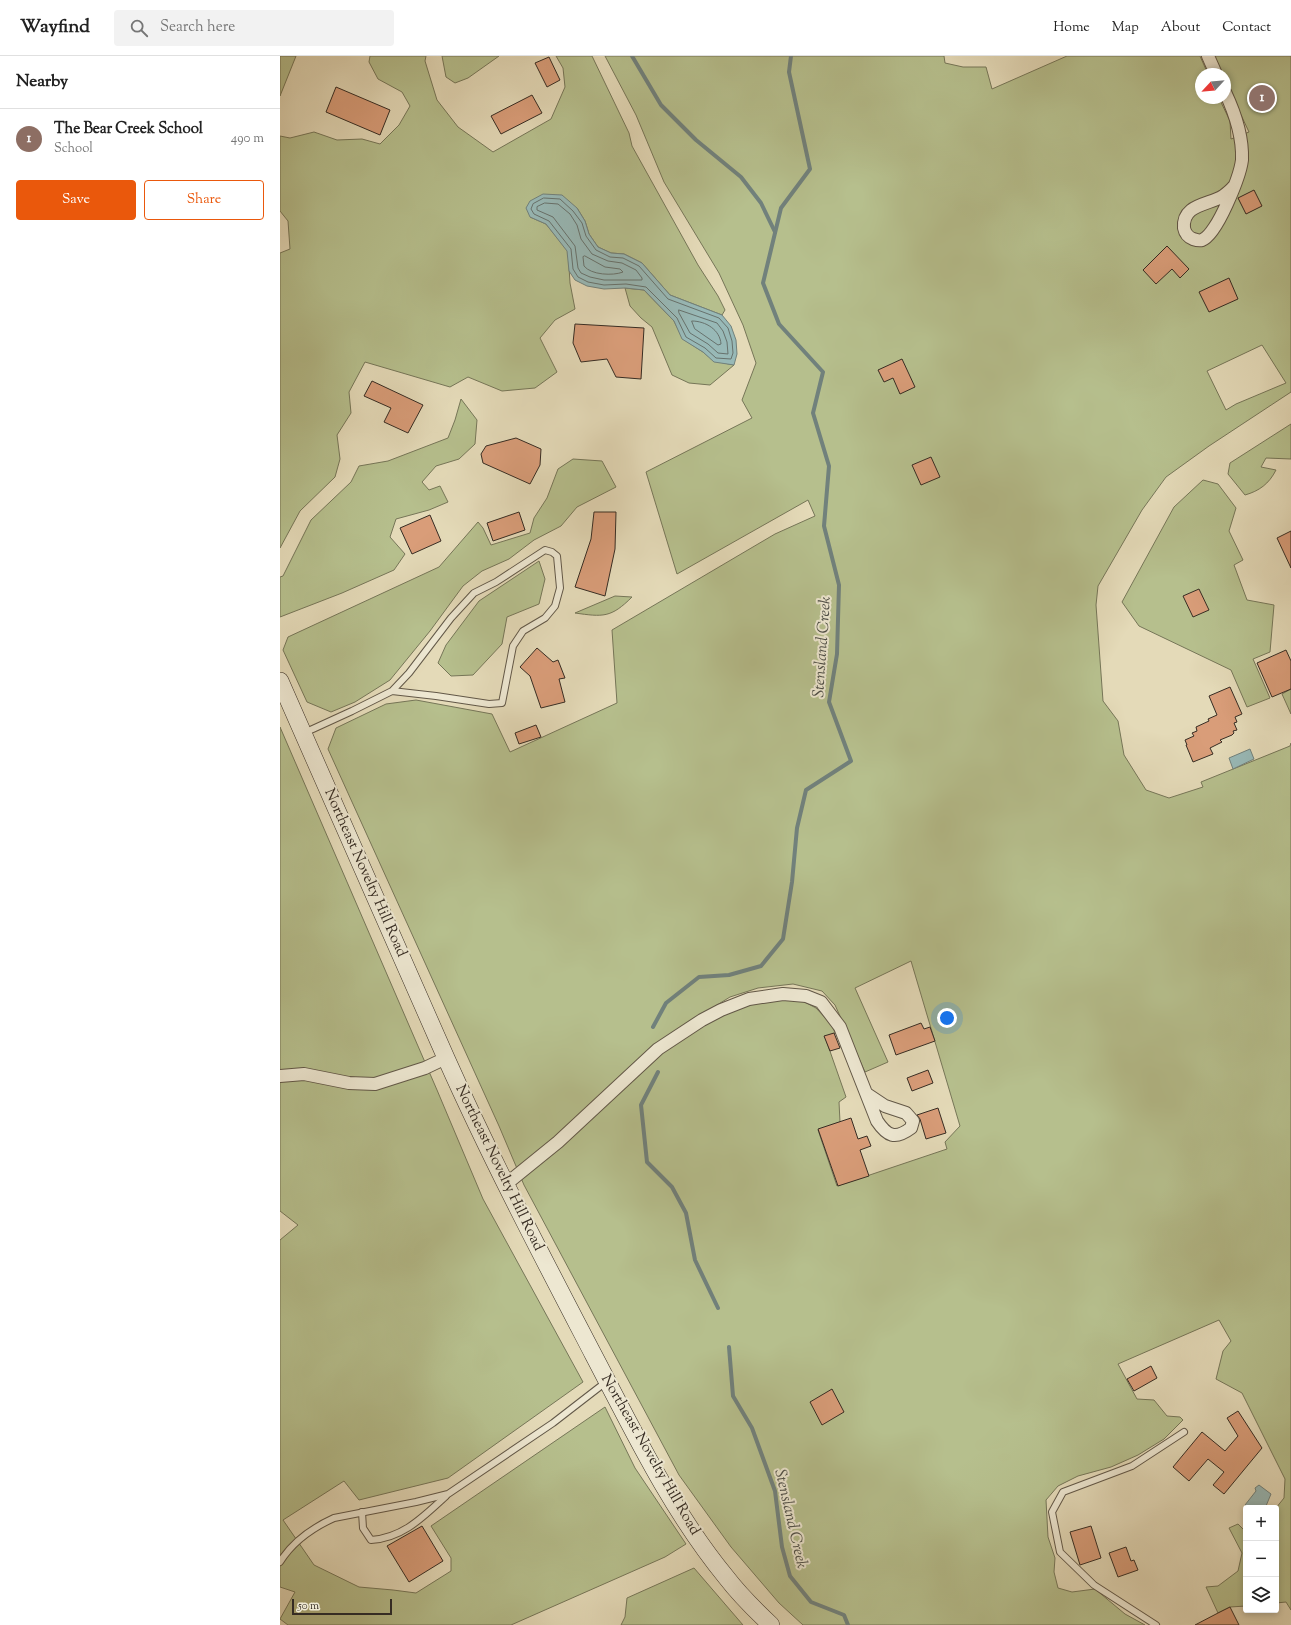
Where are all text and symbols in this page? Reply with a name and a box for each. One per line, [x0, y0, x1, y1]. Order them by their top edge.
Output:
search box [114, 10, 394, 46]
text: Wayfind [20, 14, 90, 41]
icon: search [128, 17, 150, 39]
text: Search here [160, 17, 235, 38]
text: Home [1053, 18, 1090, 38]
text: Map [1112, 18, 1139, 38]
text: About [1161, 18, 1200, 38]
text: Contact [1222, 18, 1271, 38]
north arrow [1195, 68, 1231, 104]
text: Nearby [16, 70, 68, 94]
pin: 1 [1249, 83, 1275, 113]
text: The Bear Creek School [54, 119, 203, 140]
text: 1 [27, 130, 31, 148]
text: 490 m [231, 130, 264, 148]
text: School [54, 140, 93, 158]
button: Save [16, 180, 136, 220]
button: Share [144, 180, 264, 220]
water label: Stensland Creek [808, 596, 838, 698]
street label: Northeast Novelty Hill Road [318, 785, 412, 961]
your location [937, 1008, 957, 1028]
street label: Northeast Novelty Hill Road [450, 1081, 549, 1255]
street label: Northeast Novelty Hill Road [595, 1371, 705, 1540]
water label: Stensland Creek [767, 1467, 813, 1571]
map controls [1243, 1505, 1279, 1613]
button: + [1243, 1505, 1279, 1541]
button: − [1243, 1541, 1279, 1577]
button: layers [1243, 1577, 1279, 1613]
scale bar [292, 1597, 392, 1616]
text: 50 m [298, 1598, 319, 1614]

